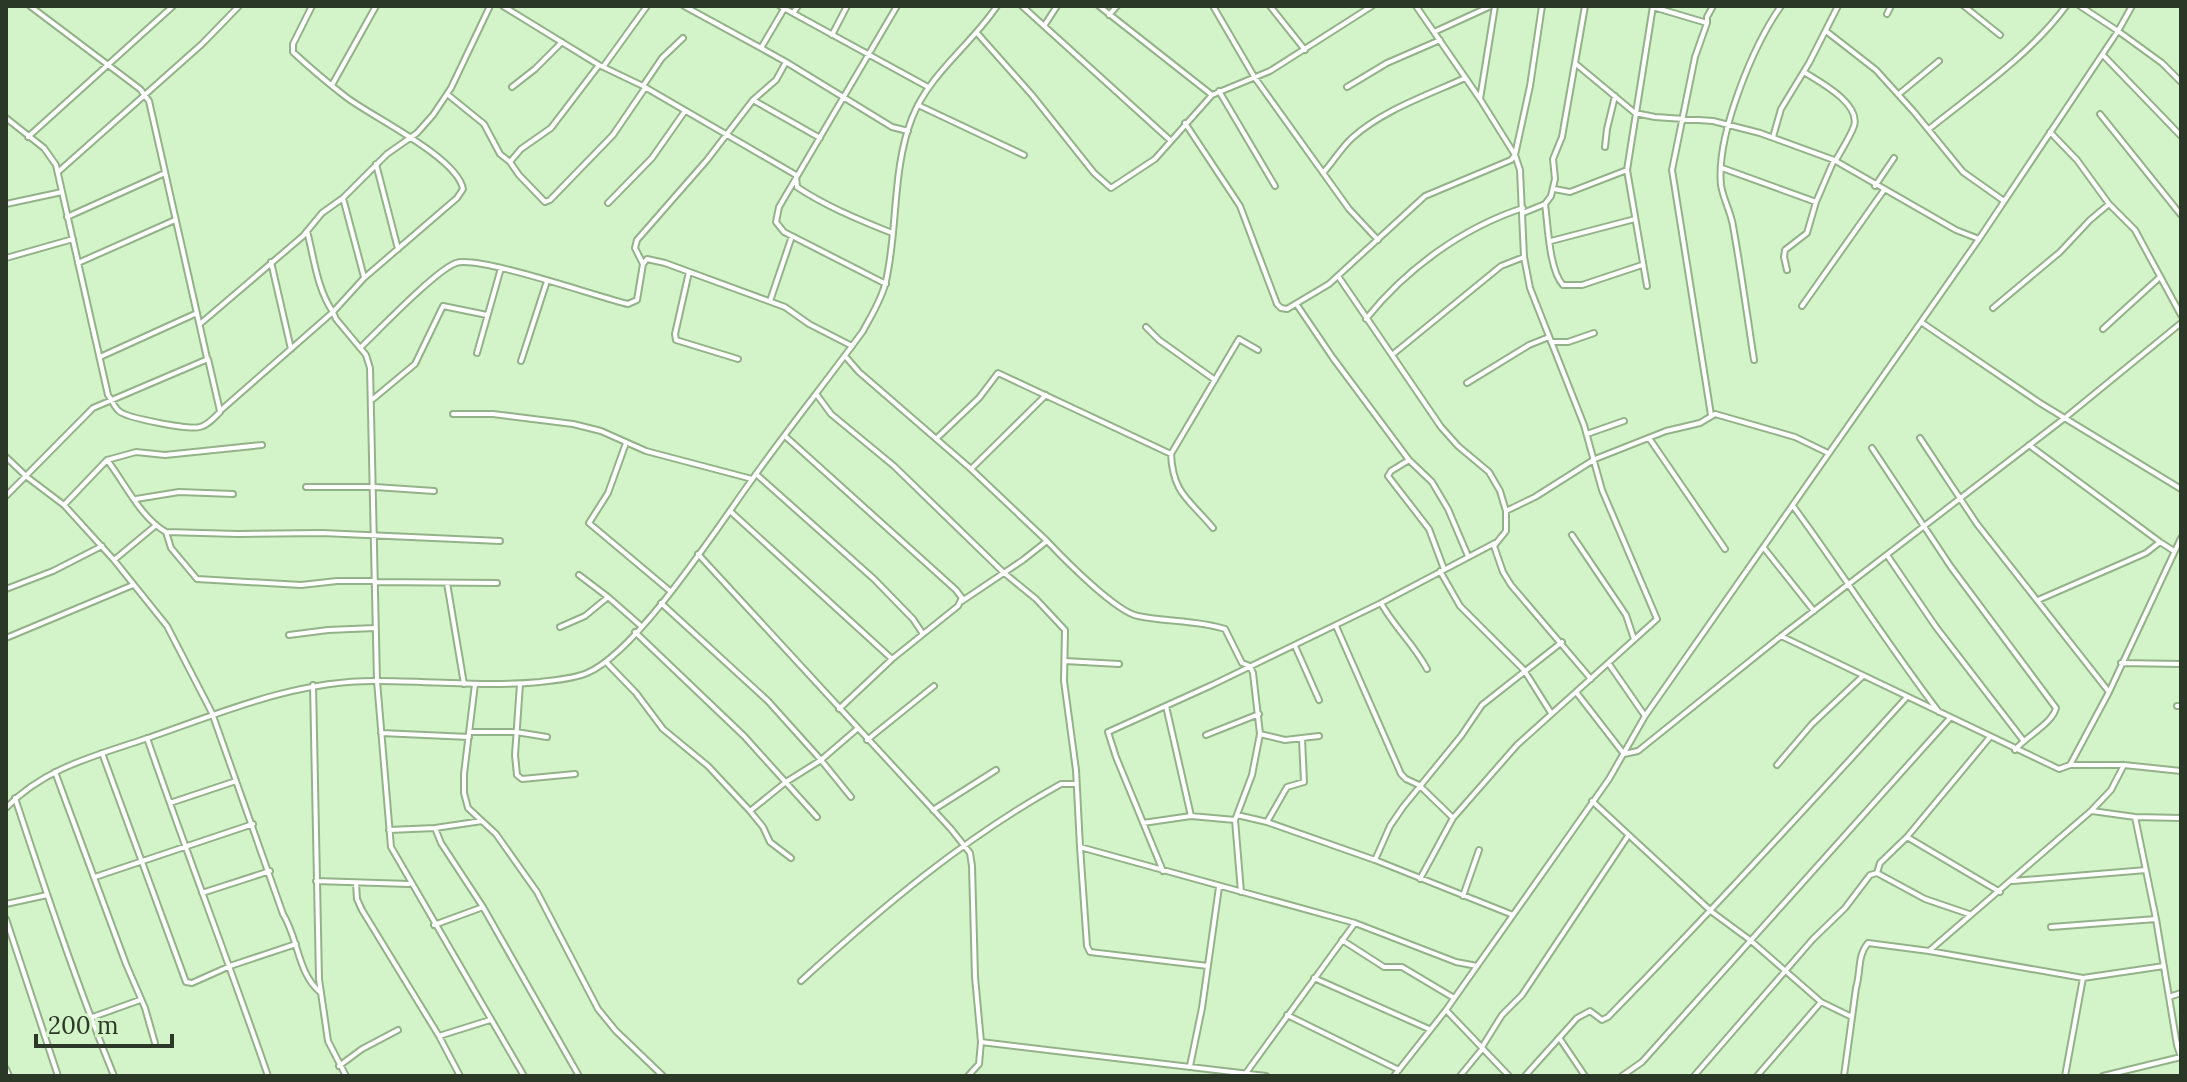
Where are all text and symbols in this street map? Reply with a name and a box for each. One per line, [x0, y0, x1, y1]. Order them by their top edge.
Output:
scale bar [36, 998, 172, 1048]
text: 200 m [48, 1010, 118, 1041]

